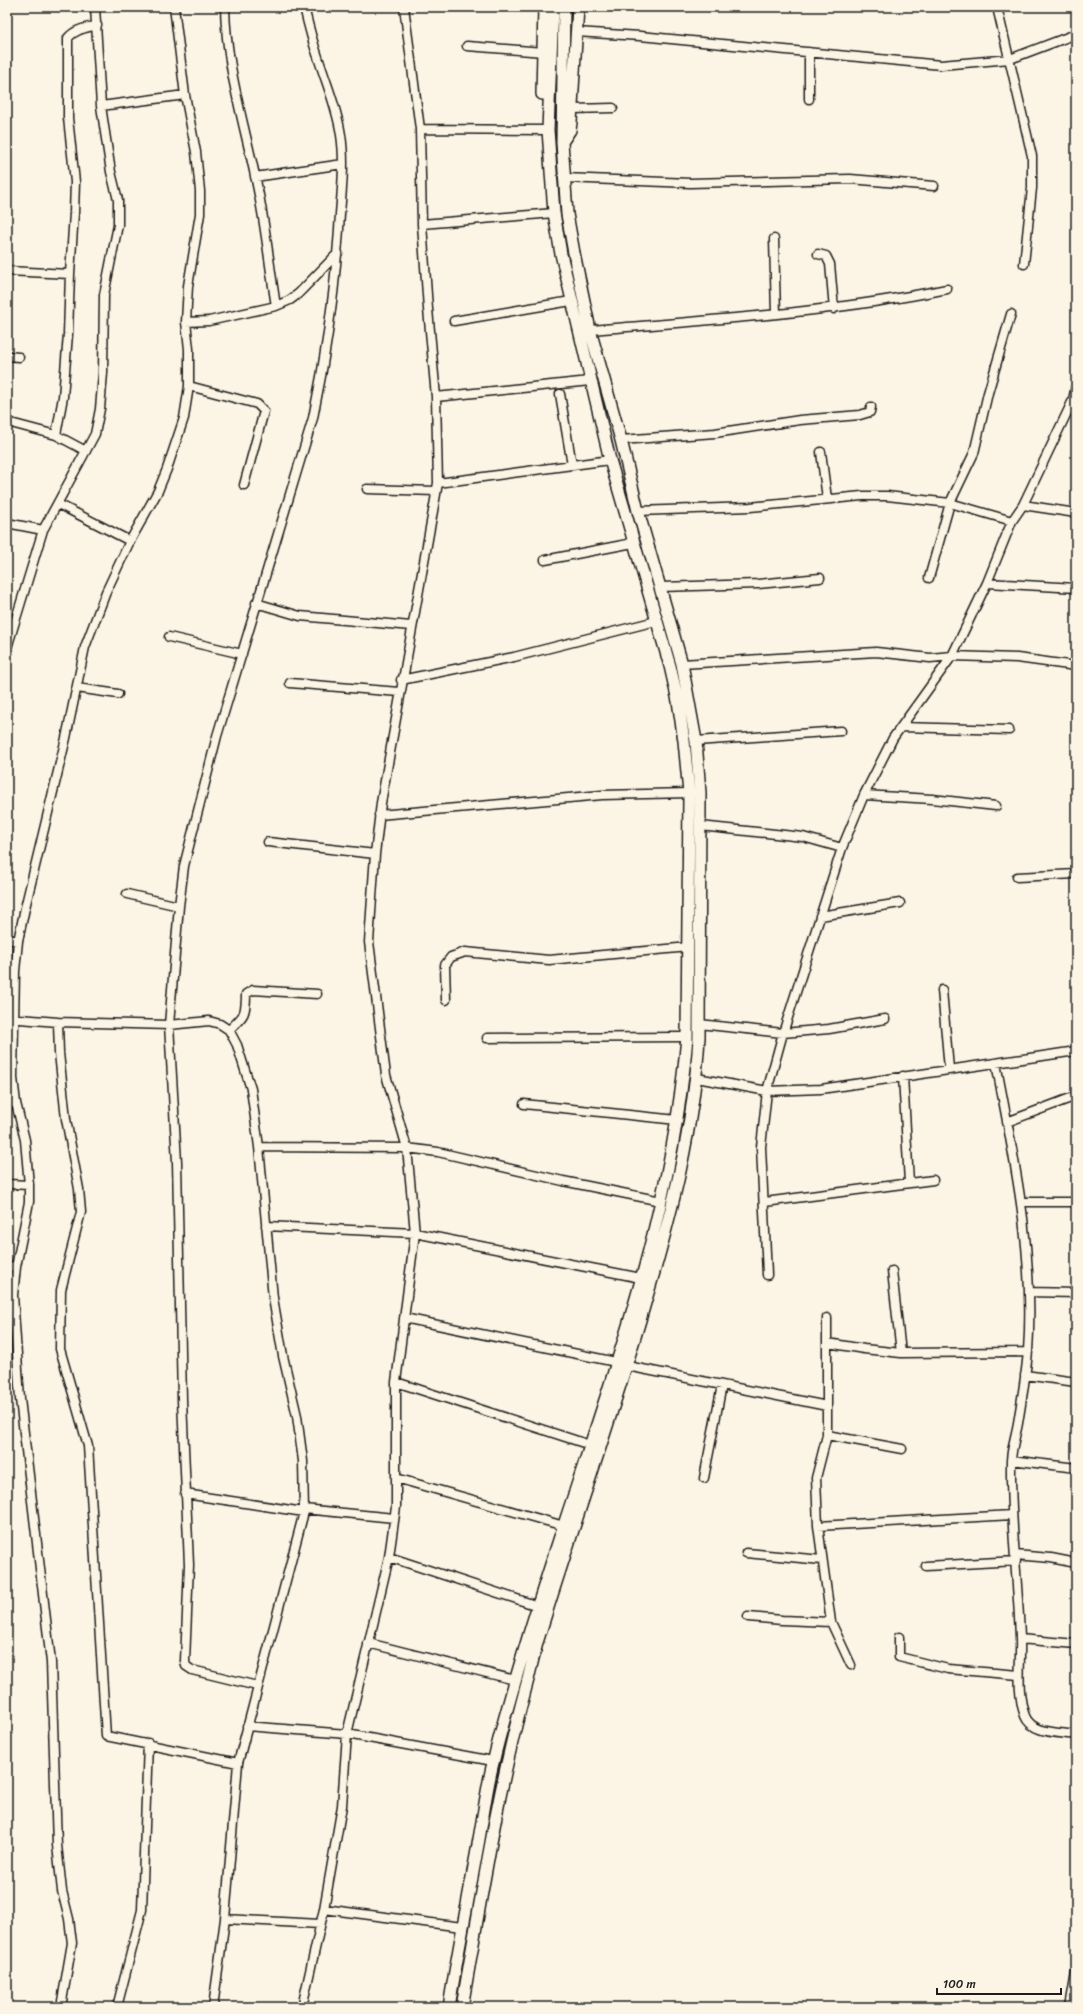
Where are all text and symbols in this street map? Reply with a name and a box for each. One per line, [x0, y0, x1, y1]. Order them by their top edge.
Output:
scale bar [937, 1970, 1061, 1996]
text: 100 m [943, 1973, 976, 1995]

